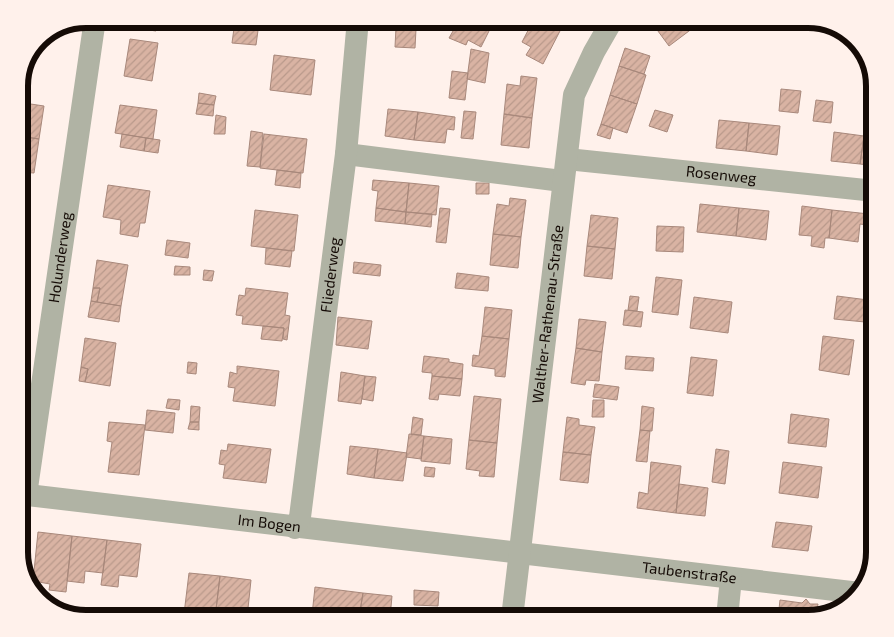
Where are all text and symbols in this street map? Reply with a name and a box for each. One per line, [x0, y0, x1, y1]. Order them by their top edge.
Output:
street label: Rosenweg [685, 161, 758, 187]
street label: Holunderweg [44, 210, 75, 304]
street label: Walther-Rathenau-Straße [528, 224, 567, 404]
street label: Fliederweg [316, 236, 343, 314]
street label: Im Bogen [237, 510, 302, 535]
street label: Taubenstraße [641, 557, 738, 586]

